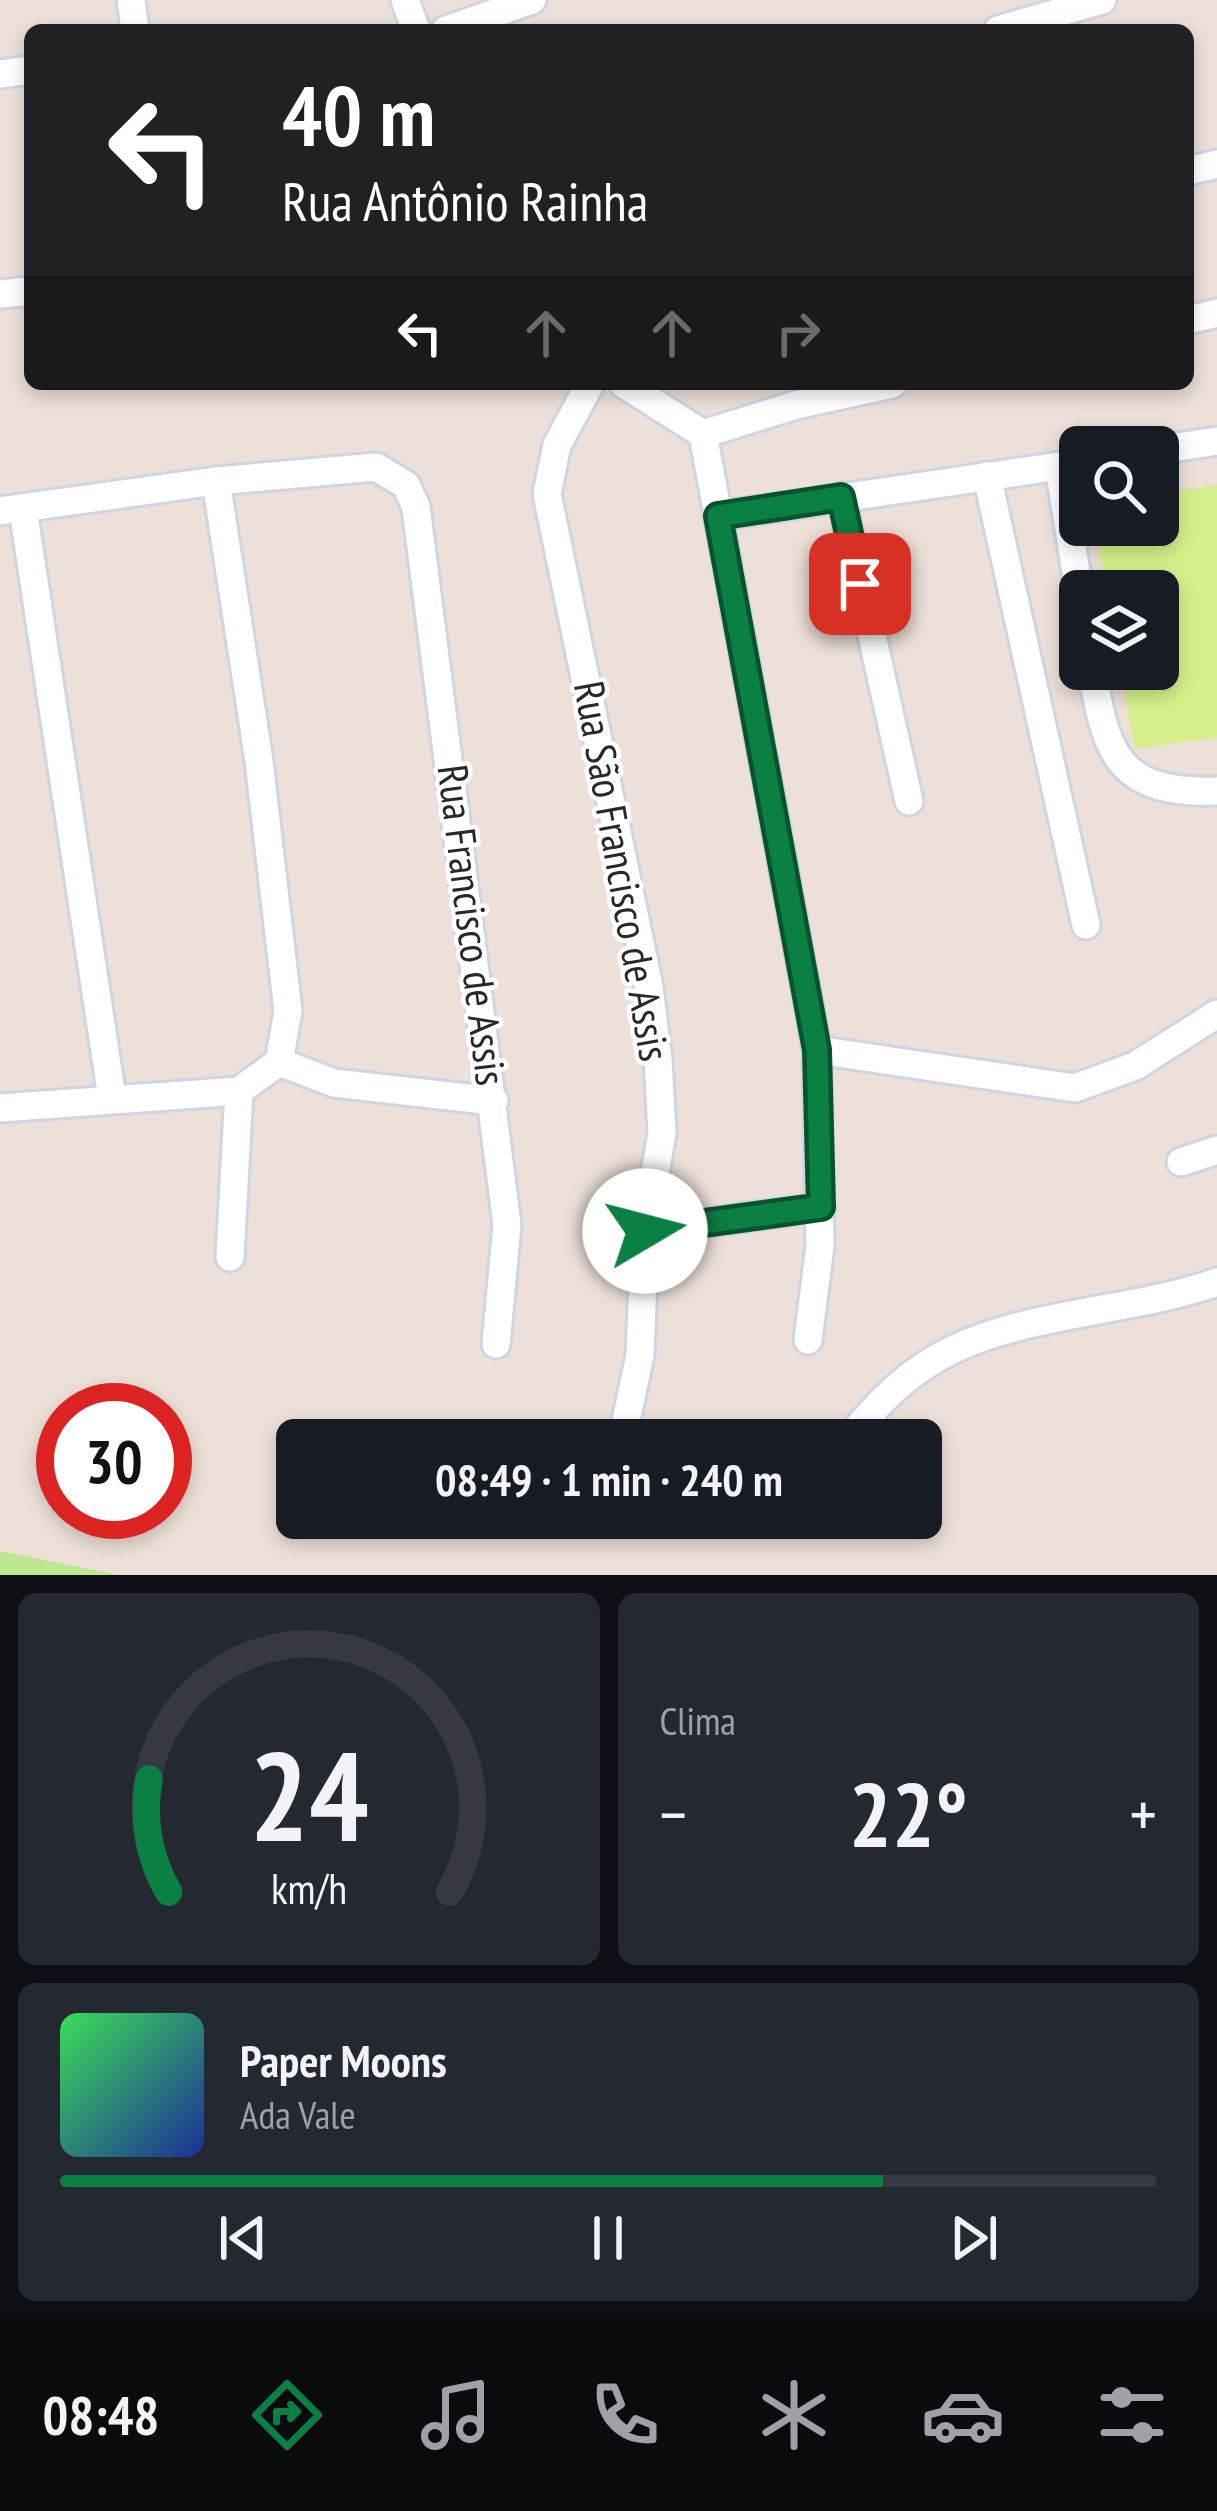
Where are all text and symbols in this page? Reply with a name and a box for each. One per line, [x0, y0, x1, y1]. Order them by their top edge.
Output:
text: 40 m [282, 60, 435, 169]
icon: left [84, 72, 240, 228]
text: Rua Antônio Rainha [282, 166, 648, 236]
icon: left [387, 300, 453, 366]
icon: ahead [513, 300, 579, 366]
icon: ahead [639, 300, 705, 366]
icon: right [765, 300, 831, 366]
map controls [1059, 426, 1179, 690]
button: search [1059, 426, 1179, 546]
pin [809, 533, 911, 635]
icon: arrive [827, 551, 893, 617]
button: layers [1059, 570, 1179, 690]
street label: Rua São Francisco de Assis [562, 677, 683, 1065]
street label: Rua Francisco de Assis [426, 761, 519, 1088]
position arrow [582, 1168, 708, 1294]
speed limit sign: 30 [36, 1383, 192, 1539]
text: 08:49 · 1 min · 240 m [435, 1450, 783, 1508]
text: Clima [660, 1695, 736, 1746]
text: 24 [249, 1714, 368, 1875]
text: 22° [849, 1755, 968, 1872]
text: − [660, 1771, 687, 1856]
text: + [1130, 1771, 1157, 1856]
text: km/h [271, 1860, 347, 1916]
text: Paper Moons [240, 2031, 447, 2089]
text: Ada Vale [240, 2089, 356, 2140]
icon: previous [210, 2205, 276, 2271]
icon: pause [575, 2205, 641, 2271]
icon: next [941, 2205, 1007, 2271]
icon: directions [245, 2373, 329, 2457]
icon: music [414, 2373, 498, 2457]
icon: phone [583, 2373, 667, 2457]
icon: climate [752, 2373, 836, 2457]
icon: car [921, 2373, 1005, 2457]
icon: filters [1090, 2373, 1174, 2457]
text: 08:48 [43, 2380, 159, 2450]

